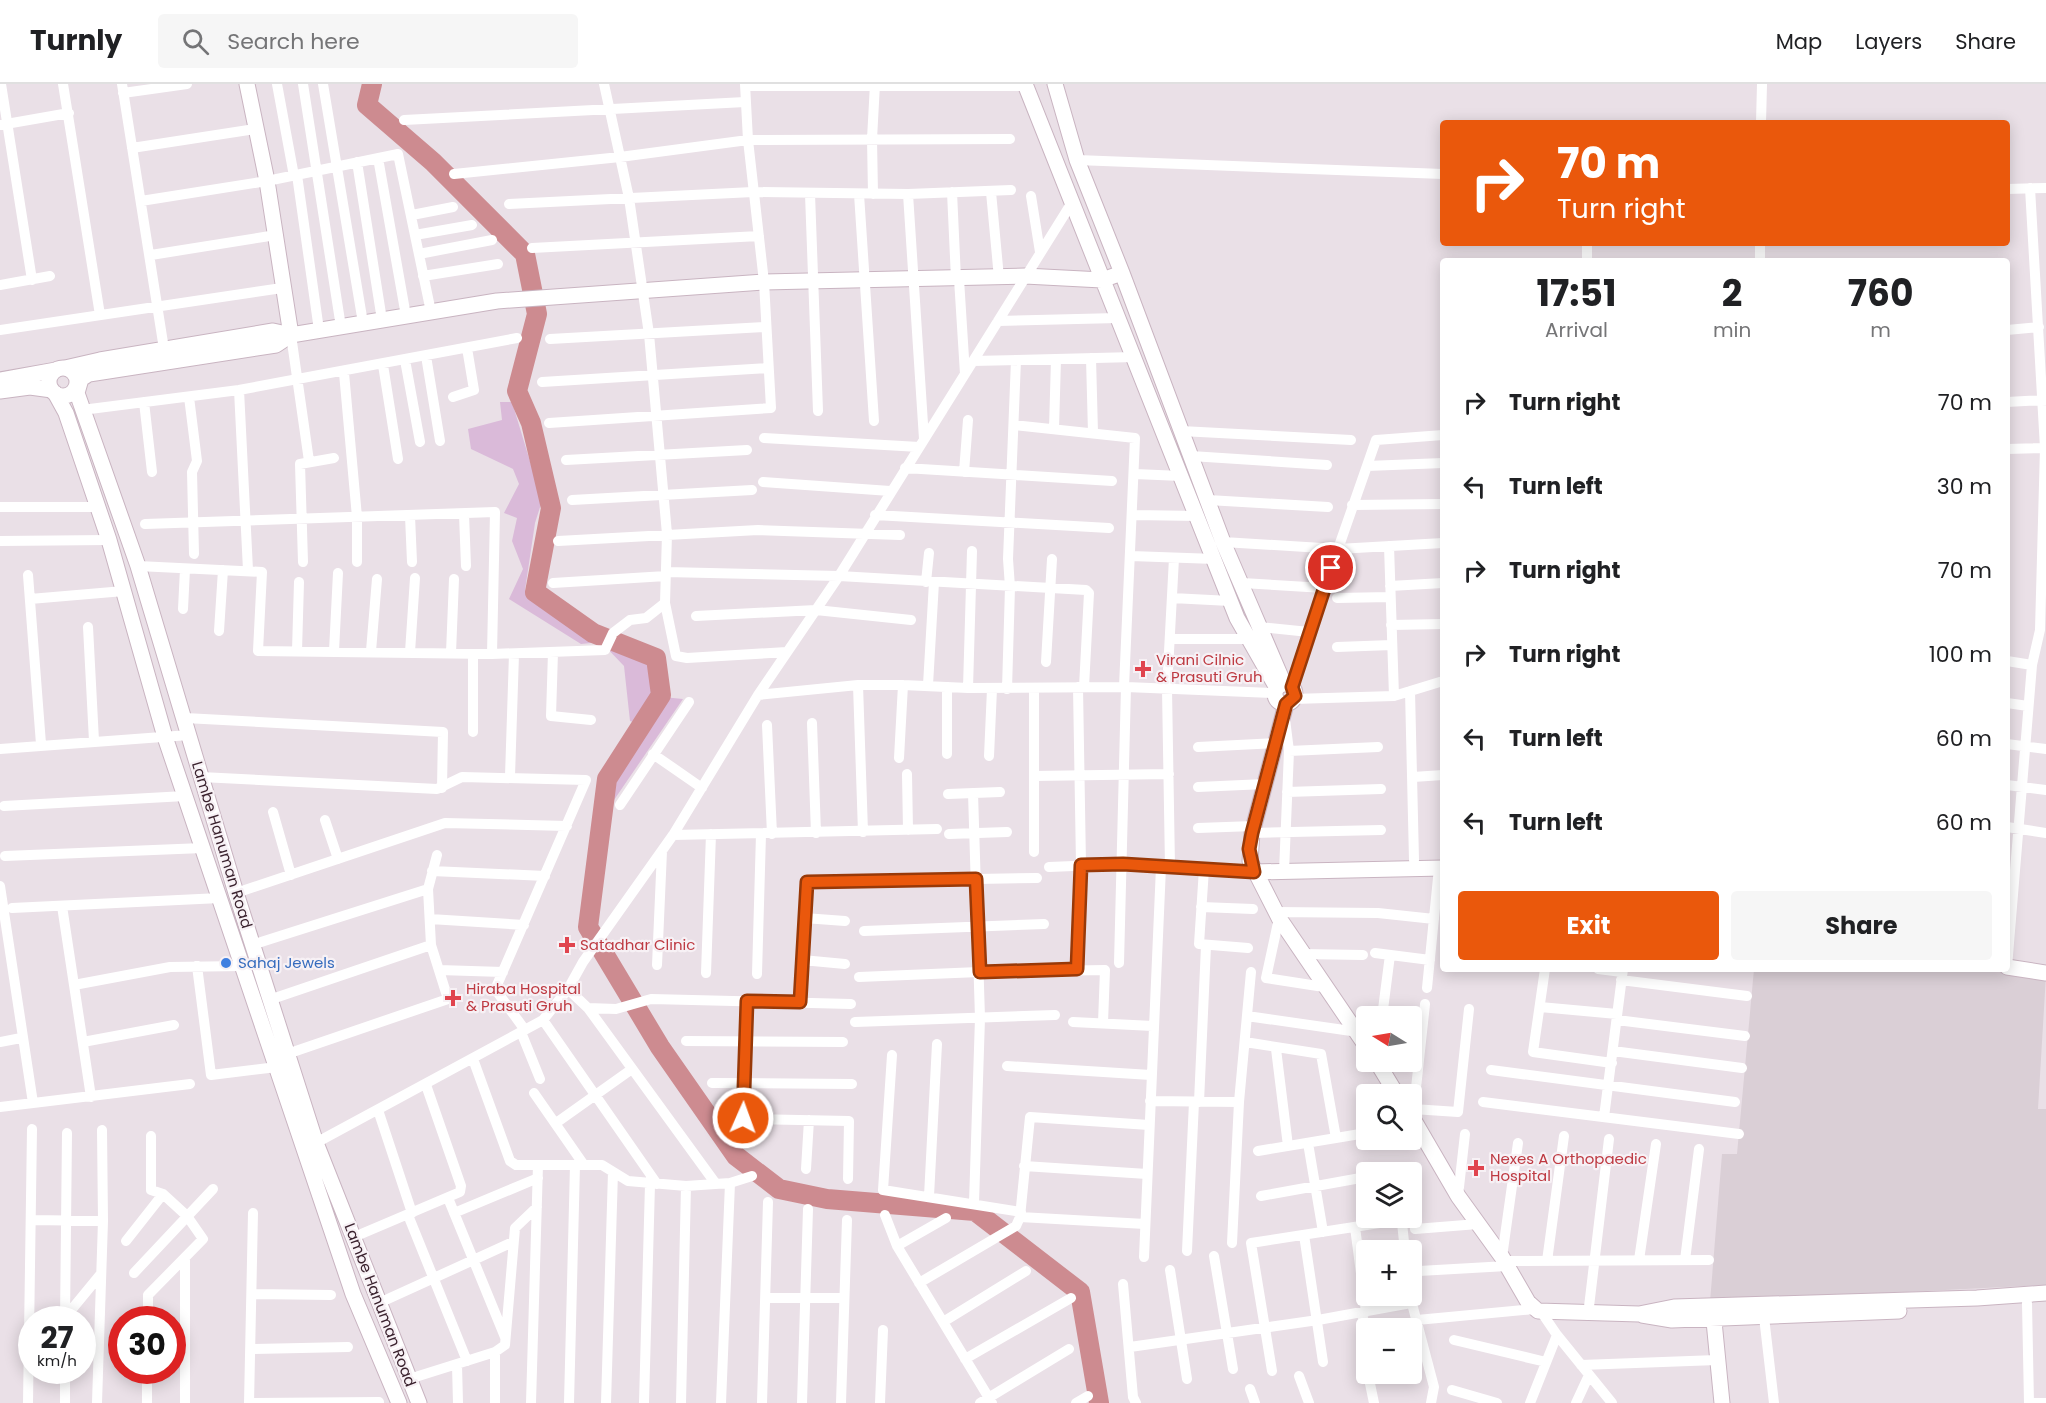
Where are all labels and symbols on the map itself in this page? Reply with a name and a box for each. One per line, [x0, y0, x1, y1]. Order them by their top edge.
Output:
pin [1305, 542, 1356, 593]
place label: Virani Cilnic & Prasuti Gruh [1156, 649, 1263, 687]
marker: Virani Cilnic & Prasuti Gruh [1134, 660, 1152, 678]
street label: Lambe Hanuman Road [187, 759, 258, 931]
place label: Satadhar Clinic [580, 934, 695, 955]
marker: Satadhar Clinic [558, 936, 576, 954]
place label: Sahaj Jewels [238, 952, 335, 973]
marker: Sahaj Jewels [219, 956, 233, 970]
place label: Hiraba Hospital & Prasuti Gruh [466, 978, 581, 1016]
marker: Hiraba Hospital & Prasuti Gruh [444, 989, 462, 1007]
north arrow [1356, 1006, 1422, 1072]
position arrow [711, 1086, 775, 1150]
place label: Nexes A Orthopaedic Hospital [1490, 1148, 1647, 1186]
marker: Nexes A Orthopaedic Hospital [1467, 1159, 1485, 1177]
street label: Lambe Hanuman Road [340, 1220, 421, 1390]
speed limit sign: 30 [108, 1306, 186, 1384]

